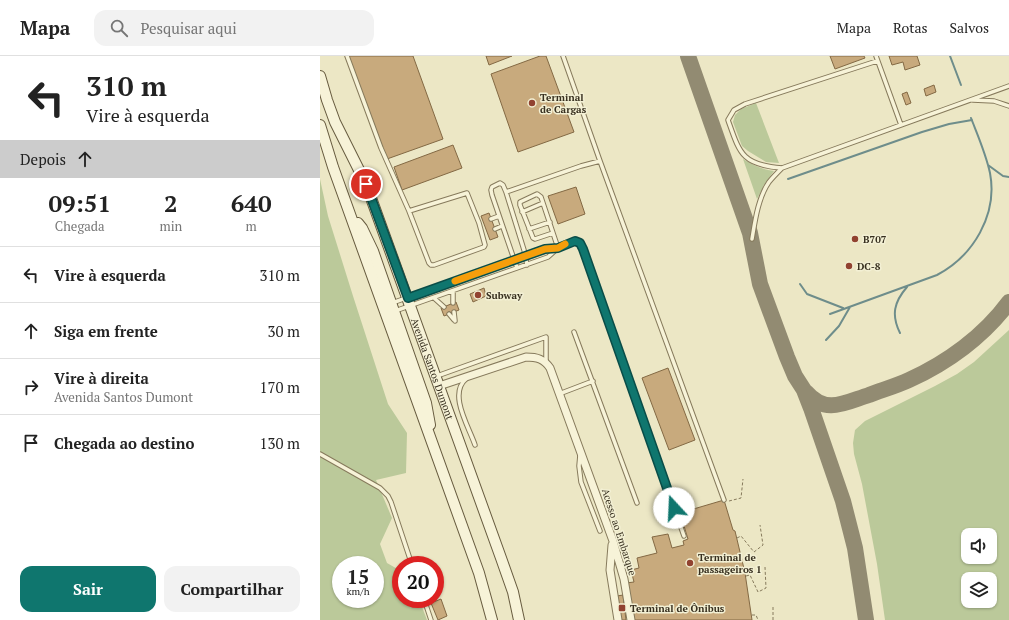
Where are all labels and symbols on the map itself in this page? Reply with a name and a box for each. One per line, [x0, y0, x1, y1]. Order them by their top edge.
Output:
place label: Terminal de Cargas [540, 91, 587, 116]
marker: Terminal de Cargas [527, 98, 537, 108]
pin [349, 167, 383, 201]
place label: B707 [863, 233, 887, 246]
marker: B707 [850, 234, 860, 244]
place label: DC-8 [857, 260, 881, 273]
marker: DC-8 [844, 261, 854, 271]
place label: Subway [486, 289, 523, 302]
marker: Subway [473, 290, 483, 300]
street label: Avenida Santos Dumont [408, 316, 457, 421]
street label: Acesso ao Embarque [599, 487, 639, 577]
position arrow [653, 487, 695, 529]
place label: Terminal de passageiros 1 [698, 551, 762, 576]
speed limit sign: 20 [392, 556, 444, 608]
marker: Terminal de passageiros 1 [685, 558, 695, 568]
place label: Terminal de Ônibus [630, 602, 725, 615]
marker: Terminal de Ônibus [617, 603, 627, 613]

